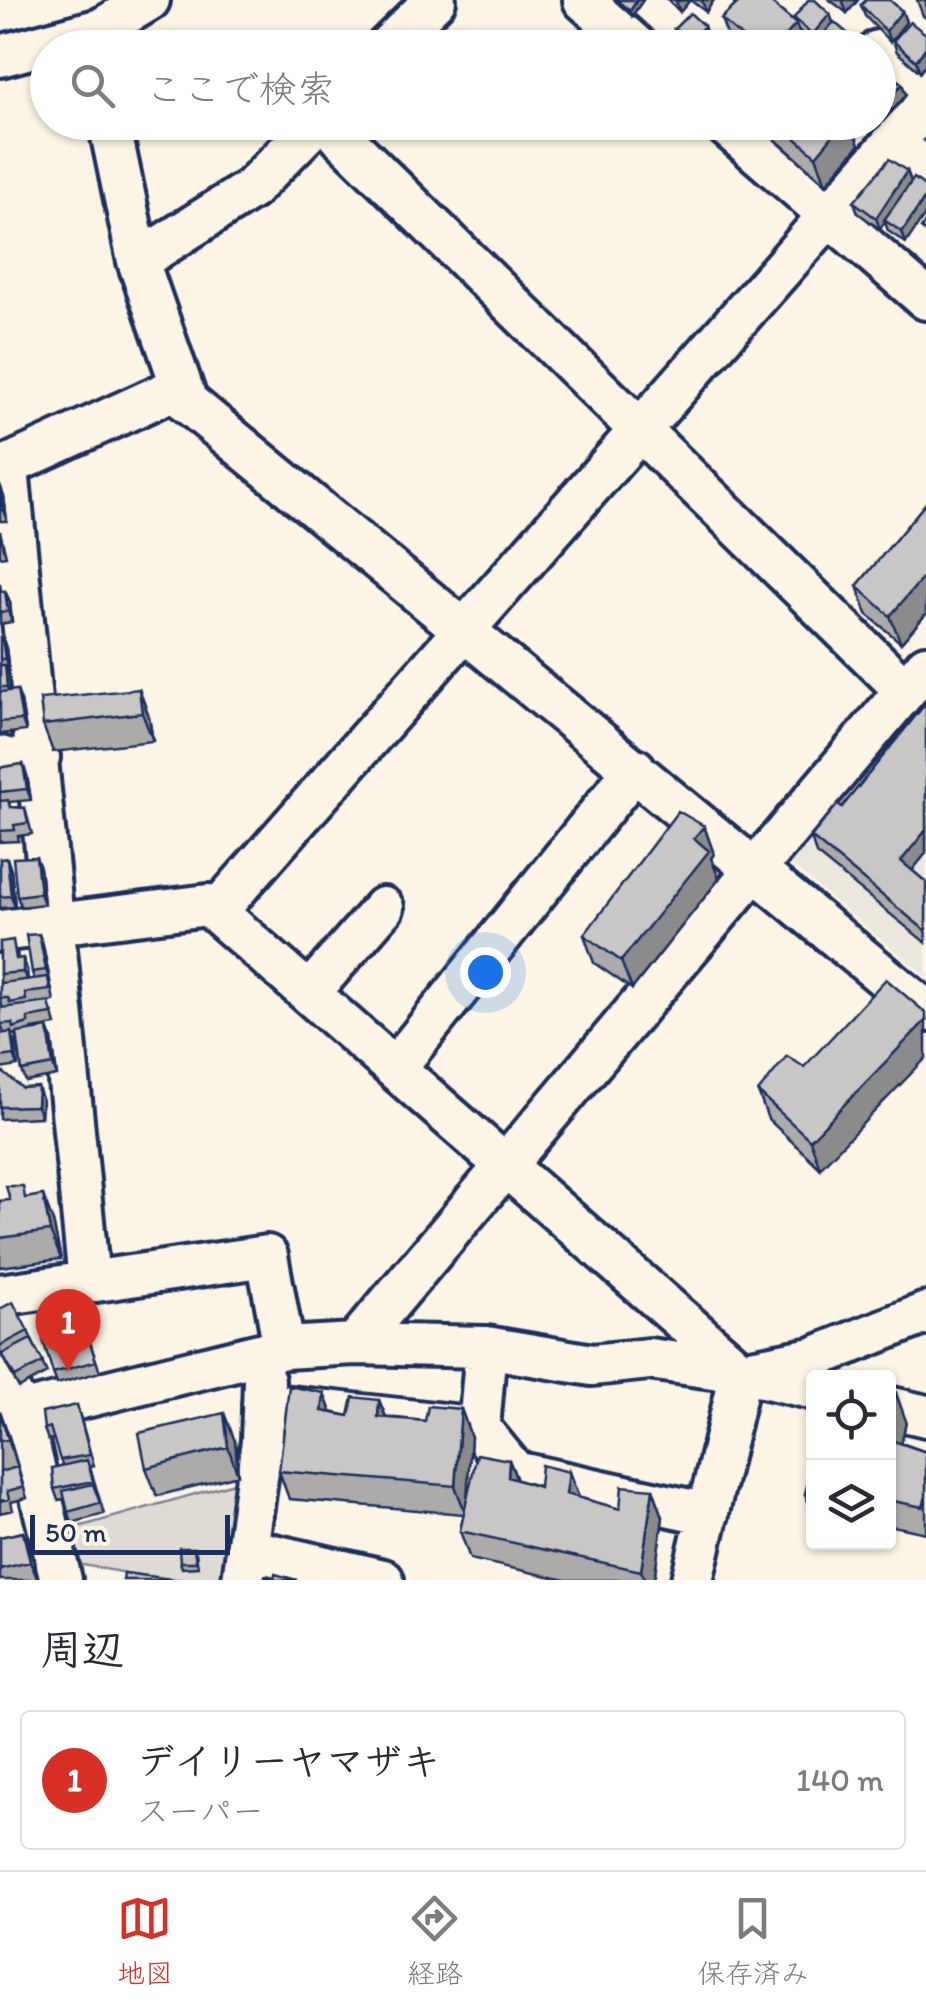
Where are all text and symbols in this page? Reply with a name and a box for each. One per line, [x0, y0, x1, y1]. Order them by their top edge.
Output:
search box [30, 30, 896, 140]
icon: search [65, 58, 120, 113]
text: ここで検索 [145, 66, 335, 112]
your location [460, 947, 511, 998]
pin: 1 [36, 1288, 100, 1371]
map controls [806, 1370, 896, 1550]
button: locate [806, 1370, 896, 1460]
button: layers [806, 1460, 896, 1550]
scale bar [30, 1510, 230, 1554]
text: 50 m [45, 1515, 107, 1549]
text: 周辺 [40, 1624, 124, 1675]
text: デイリーヤマザキ [137, 1738, 440, 1784]
text: 1 [67, 1761, 82, 1799]
text: 140 m [796, 1761, 884, 1799]
text: スーパー [137, 1792, 264, 1830]
tab: 地図 [117, 1891, 173, 1991]
tab: 経路 [407, 1891, 463, 1991]
tab: 保存済み [697, 1891, 809, 1991]

